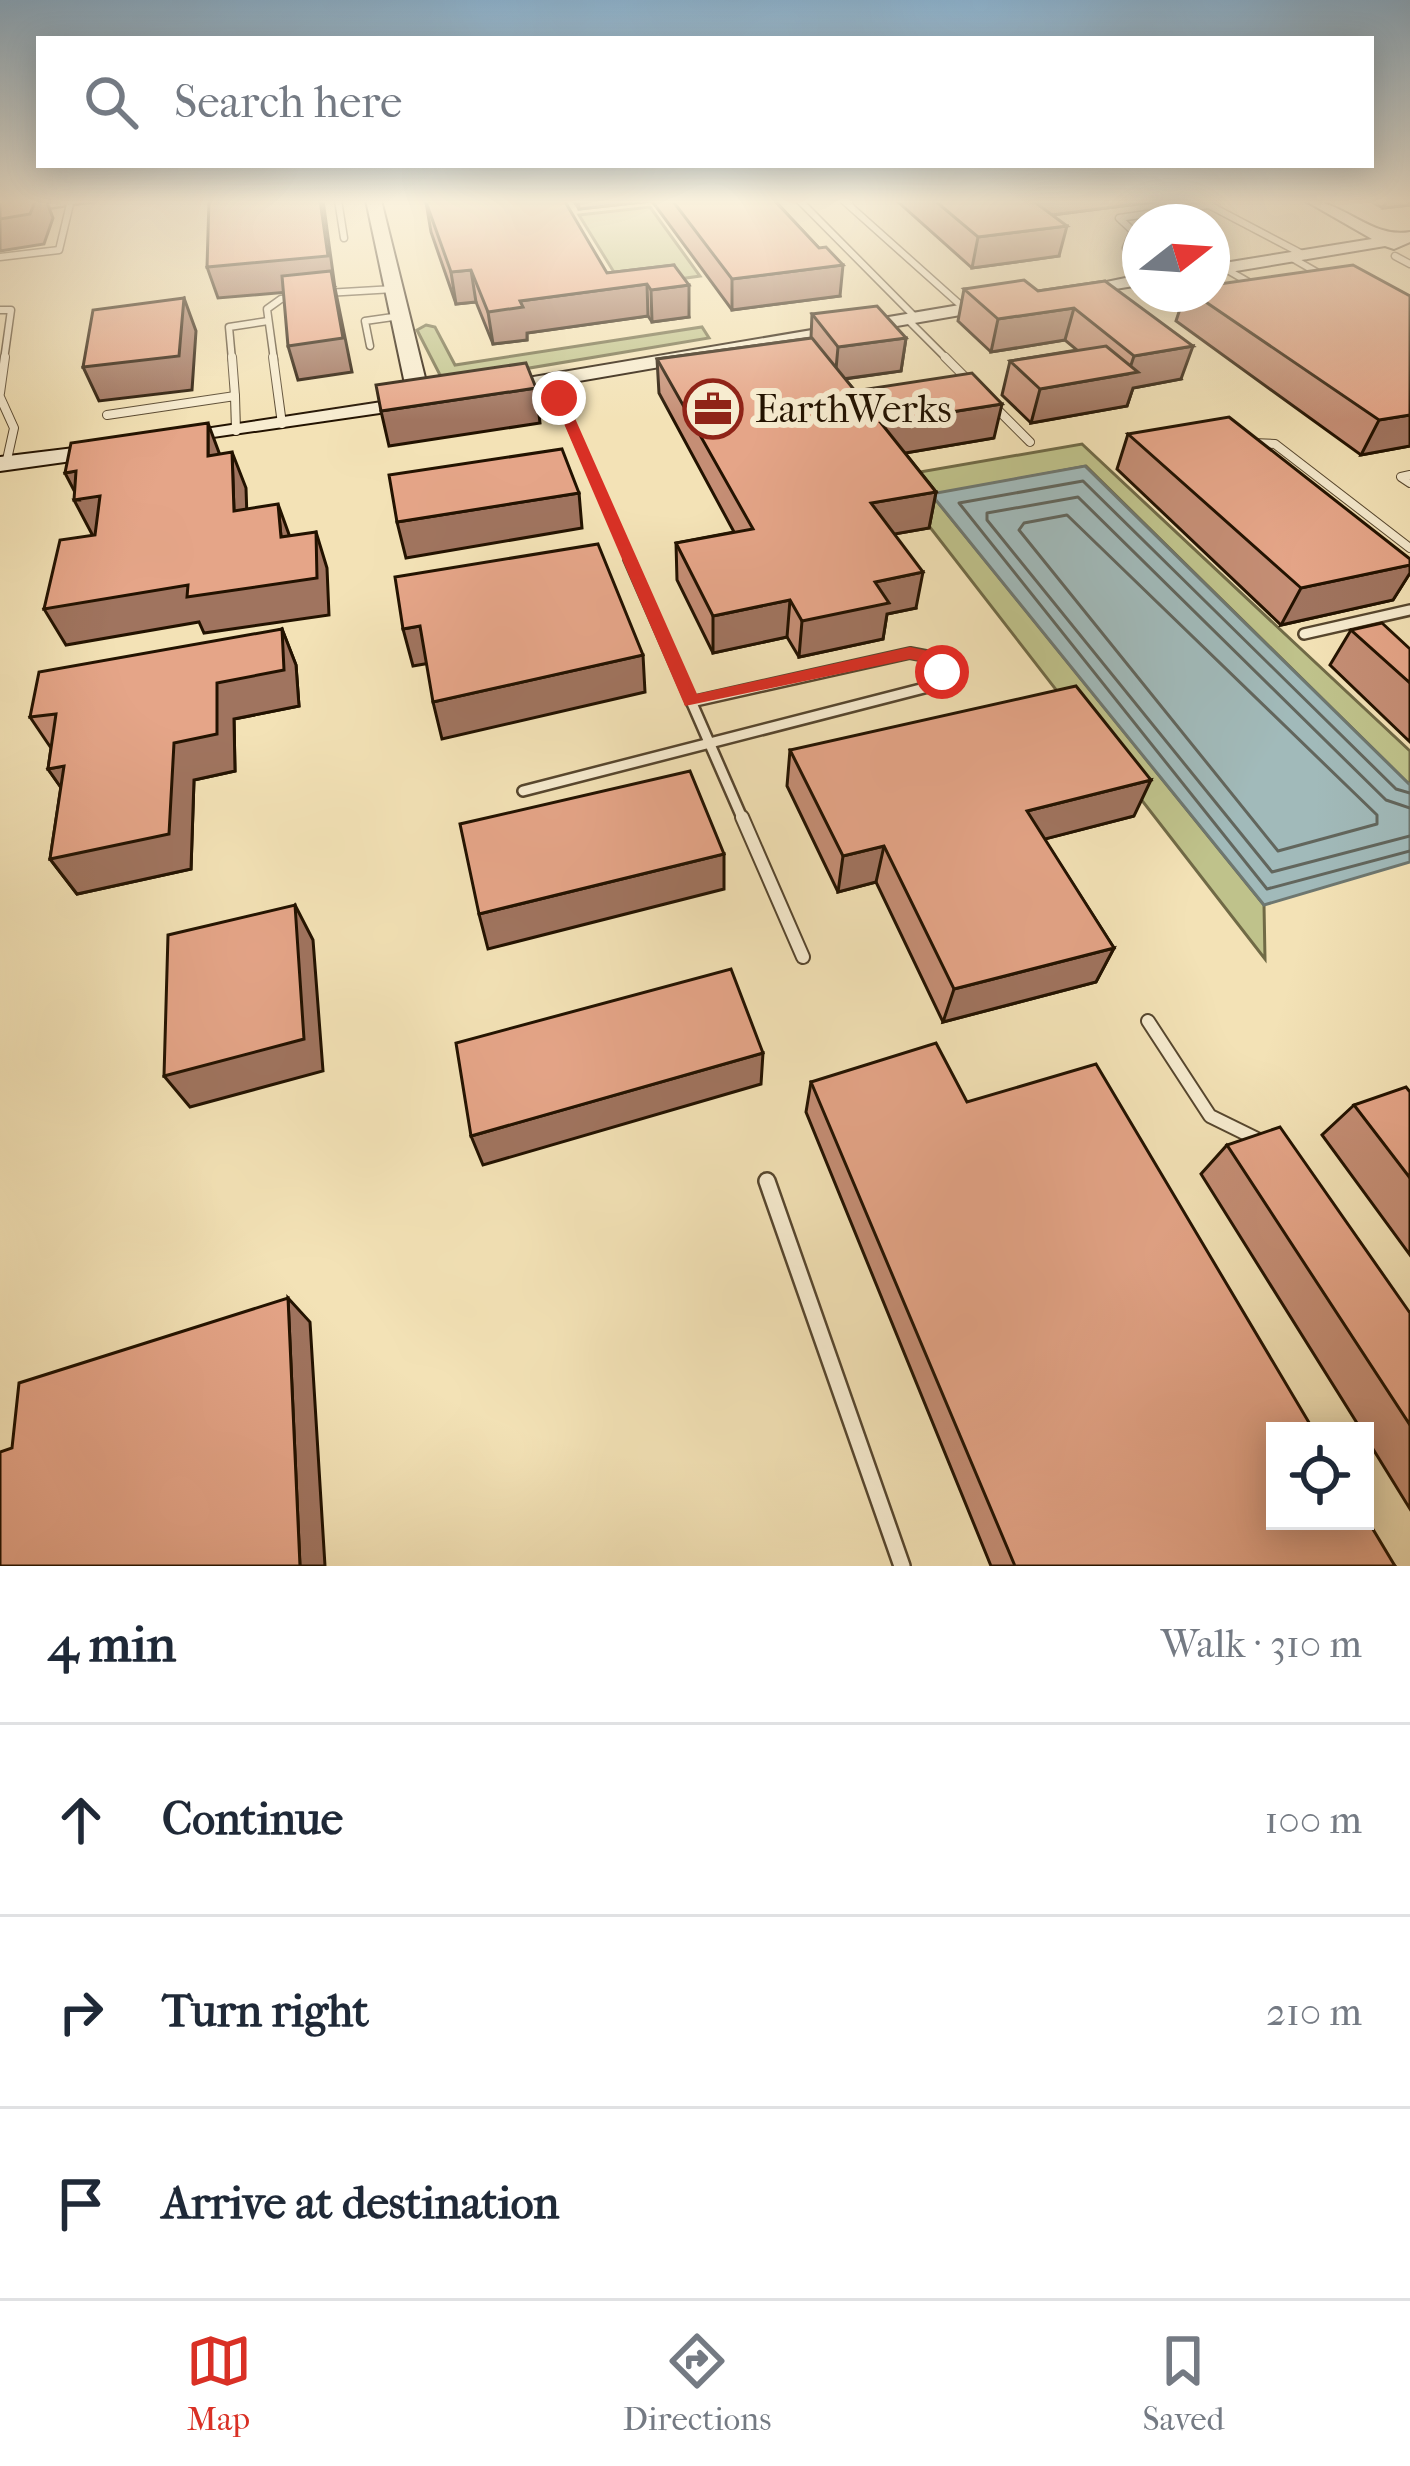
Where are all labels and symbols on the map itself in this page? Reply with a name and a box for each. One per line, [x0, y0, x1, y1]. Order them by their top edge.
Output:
north arrow [1122, 204, 1230, 312]
route end [532, 371, 586, 425]
office icon: EarthWerks [682, 378, 744, 440]
place label: EarthWerks [755, 386, 952, 432]
route start [915, 645, 969, 699]

